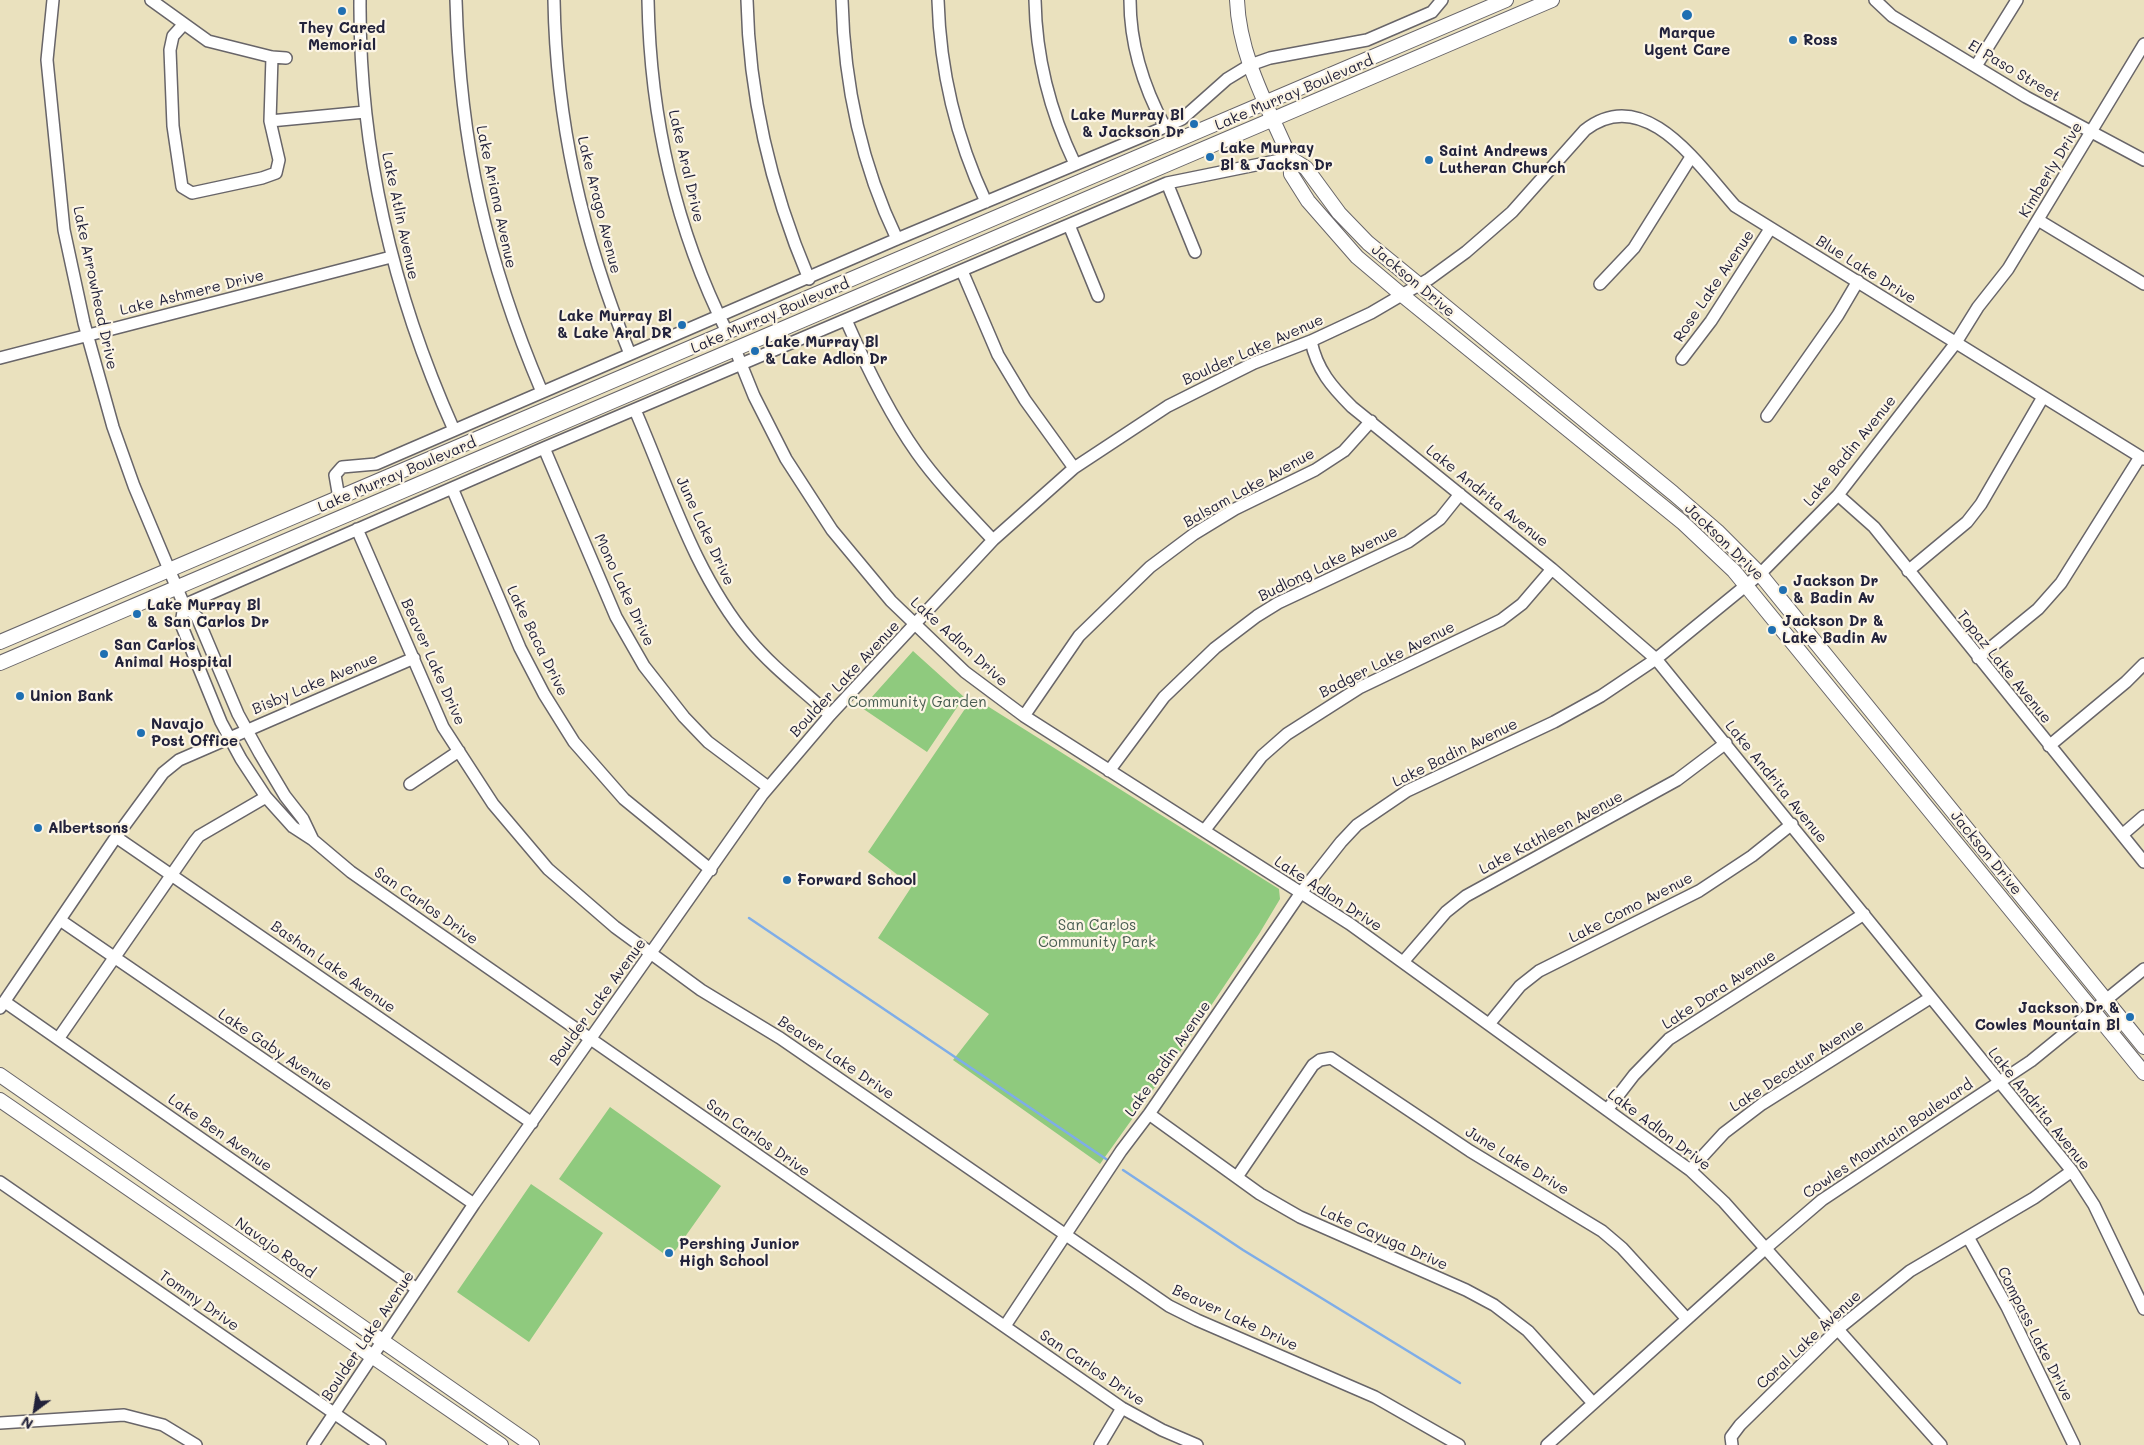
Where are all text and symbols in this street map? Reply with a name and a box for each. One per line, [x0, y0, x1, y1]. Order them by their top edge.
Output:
marker: They Cared Memorial [336, 5, 348, 17]
marker: Marque Ugent Care [1680, 8, 1694, 22]
place label: They Cared Memorial [299, 19, 385, 54]
place label: Marque Ugent Care [1644, 24, 1730, 59]
place label: Ross [1803, 31, 1838, 49]
marker: Ross [1787, 34, 1799, 46]
street label: El Paso Street [1965, 36, 2063, 106]
street label: Lake Murray Boulevard [1212, 51, 1376, 135]
place label: Lake Murray Bl & Jackson Dr [1070, 106, 1184, 141]
street label: Lake Aral Drive [664, 108, 708, 224]
marker: Lake Murray Bl & Jackson Dr [1188, 118, 1200, 130]
street label: Kimberly Drive [2015, 119, 2087, 221]
street label: Lake Ariana Avenue [472, 124, 520, 270]
street label: Lake Arago Avenue [573, 134, 625, 276]
place label: Lake Murray Bl & Jacksn Dr [1220, 139, 1332, 174]
place label: Saint Andrews Lutheran Church [1439, 142, 1566, 177]
street label: Lake Atlin Avenue [378, 151, 422, 281]
marker: Lake Murray Bl & Jacksn Dr [1204, 151, 1216, 163]
marker: Saint Andrews Lutheran Church [1423, 154, 1435, 166]
street label: Lake Arrowhead Drive [69, 205, 121, 371]
street label: Rose Lake Avenue [1670, 227, 1758, 345]
street label: Blue Lake Drive [1813, 232, 1919, 308]
street label: Jackson Drive [1368, 241, 1458, 321]
street label: Lake Ashmere Drive [118, 266, 266, 320]
street label: Lake Murray Boulevard [688, 274, 852, 358]
place label: Lake Murray Bl & Lake Aral DR [557, 307, 672, 342]
street label: Boulder Lake Avenue [1180, 311, 1326, 389]
marker: Lake Murray Bl & Lake Aral DR [676, 319, 688, 331]
place label: Lake Murray Bl & Lake Adlon Dr [765, 333, 888, 368]
marker: Lake Murray Bl & Lake Adlon Dr [749, 345, 761, 357]
street label: Lake Badin Avenue [1800, 392, 1900, 510]
street label: Lake Murray Boulevard [315, 433, 479, 517]
street label: Lake Andrita Avenue [1422, 441, 1552, 551]
street label: Balsam Lake Avenue [1180, 444, 1318, 532]
street label: June Lake Drive [672, 474, 738, 588]
street label: Jackson Drive [1681, 500, 1767, 584]
street label: Budlong Lake Avenue [1255, 522, 1401, 606]
street label: Mono Lake Drive [590, 531, 658, 649]
place label: Jackson Dr & Badin Av [1793, 572, 1878, 607]
street label: Lake Baca Drive [502, 583, 572, 699]
marker: Jackson Dr & Badin Av [1777, 584, 1789, 596]
street label: Lake Adlon Drive [907, 594, 1011, 690]
place label: Lake Murray Bl & San Carlos Dr [147, 596, 269, 631]
street label: Beaver Lake Drive [397, 596, 469, 728]
street label: Topaz Lake Avenue [1953, 607, 2055, 727]
marker: Lake Murray Bl & San Carlos Dr [131, 608, 143, 620]
place label: Jackson Dr & Lake Badin Av [1782, 612, 1887, 647]
street label: Boulder Lake Avenue [786, 617, 904, 741]
street label: Badger Lake Avenue [1316, 618, 1458, 702]
marker: Jackson Dr & Lake Badin Av [1766, 624, 1778, 636]
place label: San Carlos Animal Hospital [114, 636, 232, 671]
marker: San Carlos Animal Hospital [98, 648, 110, 660]
street label: Bisby Lake Avenue [250, 649, 380, 719]
place label: Union Bank [30, 687, 113, 705]
marker: Union Bank [14, 690, 26, 702]
park label: Community Garden [848, 693, 986, 711]
place label: Navajo Post Office [151, 715, 238, 750]
street label: Lake Badin Avenue [1389, 715, 1521, 791]
street label: Lake Andrita Avenue [1721, 717, 1831, 847]
marker: Navajo Post Office [135, 727, 147, 739]
street label: Lake Kathleen Avenue [1476, 787, 1626, 879]
street label: Jackson Drive [1946, 807, 2026, 899]
place label: Albertsons [48, 819, 128, 837]
marker: Albertsons [32, 822, 44, 834]
street label: Lake Adlon Drive [1271, 853, 1385, 935]
street label: San Carlos Drive [371, 863, 481, 949]
street label: Lake Como Avenue [1566, 869, 1696, 947]
place label: Forward School [797, 871, 916, 889]
marker: Forward School [781, 874, 793, 886]
park label: San Carlos Community Park [1038, 916, 1156, 951]
street label: Bashan Lake Avenue [267, 917, 399, 1017]
street label: Boulder Lake Avenue [546, 935, 650, 1069]
street label: Lake Dora Avenue [1659, 946, 1779, 1034]
street label: Lake Badin Avenue [1121, 998, 1215, 1120]
place label: Jackson Dr & Cowles Mountain Bl [1975, 999, 2120, 1034]
street label: Lake Gaby Avenue [214, 1005, 336, 1095]
marker: Jackson Dr & Cowles Mountain Bl [2124, 1011, 2136, 1023]
street label: Beaver Lake Drive [774, 1012, 898, 1104]
street label: Lake Decatur Avenue [1727, 1016, 1867, 1116]
street label: Lake Andrita Avenue [1984, 1044, 2094, 1174]
street label: Cowles Mountain Boulevard [1800, 1075, 1976, 1203]
street label: Lake Adlon Drive [1604, 1085, 1714, 1175]
street label: Lake Ben Avenue [165, 1090, 275, 1176]
street label: San Carlos Drive [703, 1095, 813, 1181]
street label: June Lake Drive [1462, 1123, 1572, 1199]
street label: Lake Cayuga Drive [1317, 1202, 1451, 1274]
street label: Navajo Road [231, 1214, 319, 1282]
place label: Pershing Junior High School [679, 1235, 799, 1270]
marker: Pershing Junior High School [663, 1247, 675, 1259]
street label: Compass Lake Drive [1993, 1264, 2077, 1404]
street label: Tommy Drive [156, 1267, 242, 1335]
street label: Boulder Lake Avenue [318, 1268, 418, 1404]
street label: Beaver Lake Drive [1169, 1281, 1301, 1355]
street label: Coral Lake Avenue [1753, 1287, 1865, 1393]
street label: San Carlos Drive [1036, 1326, 1148, 1410]
north arrow [10, 1385, 60, 1435]
text: N [18, 1412, 36, 1434]

